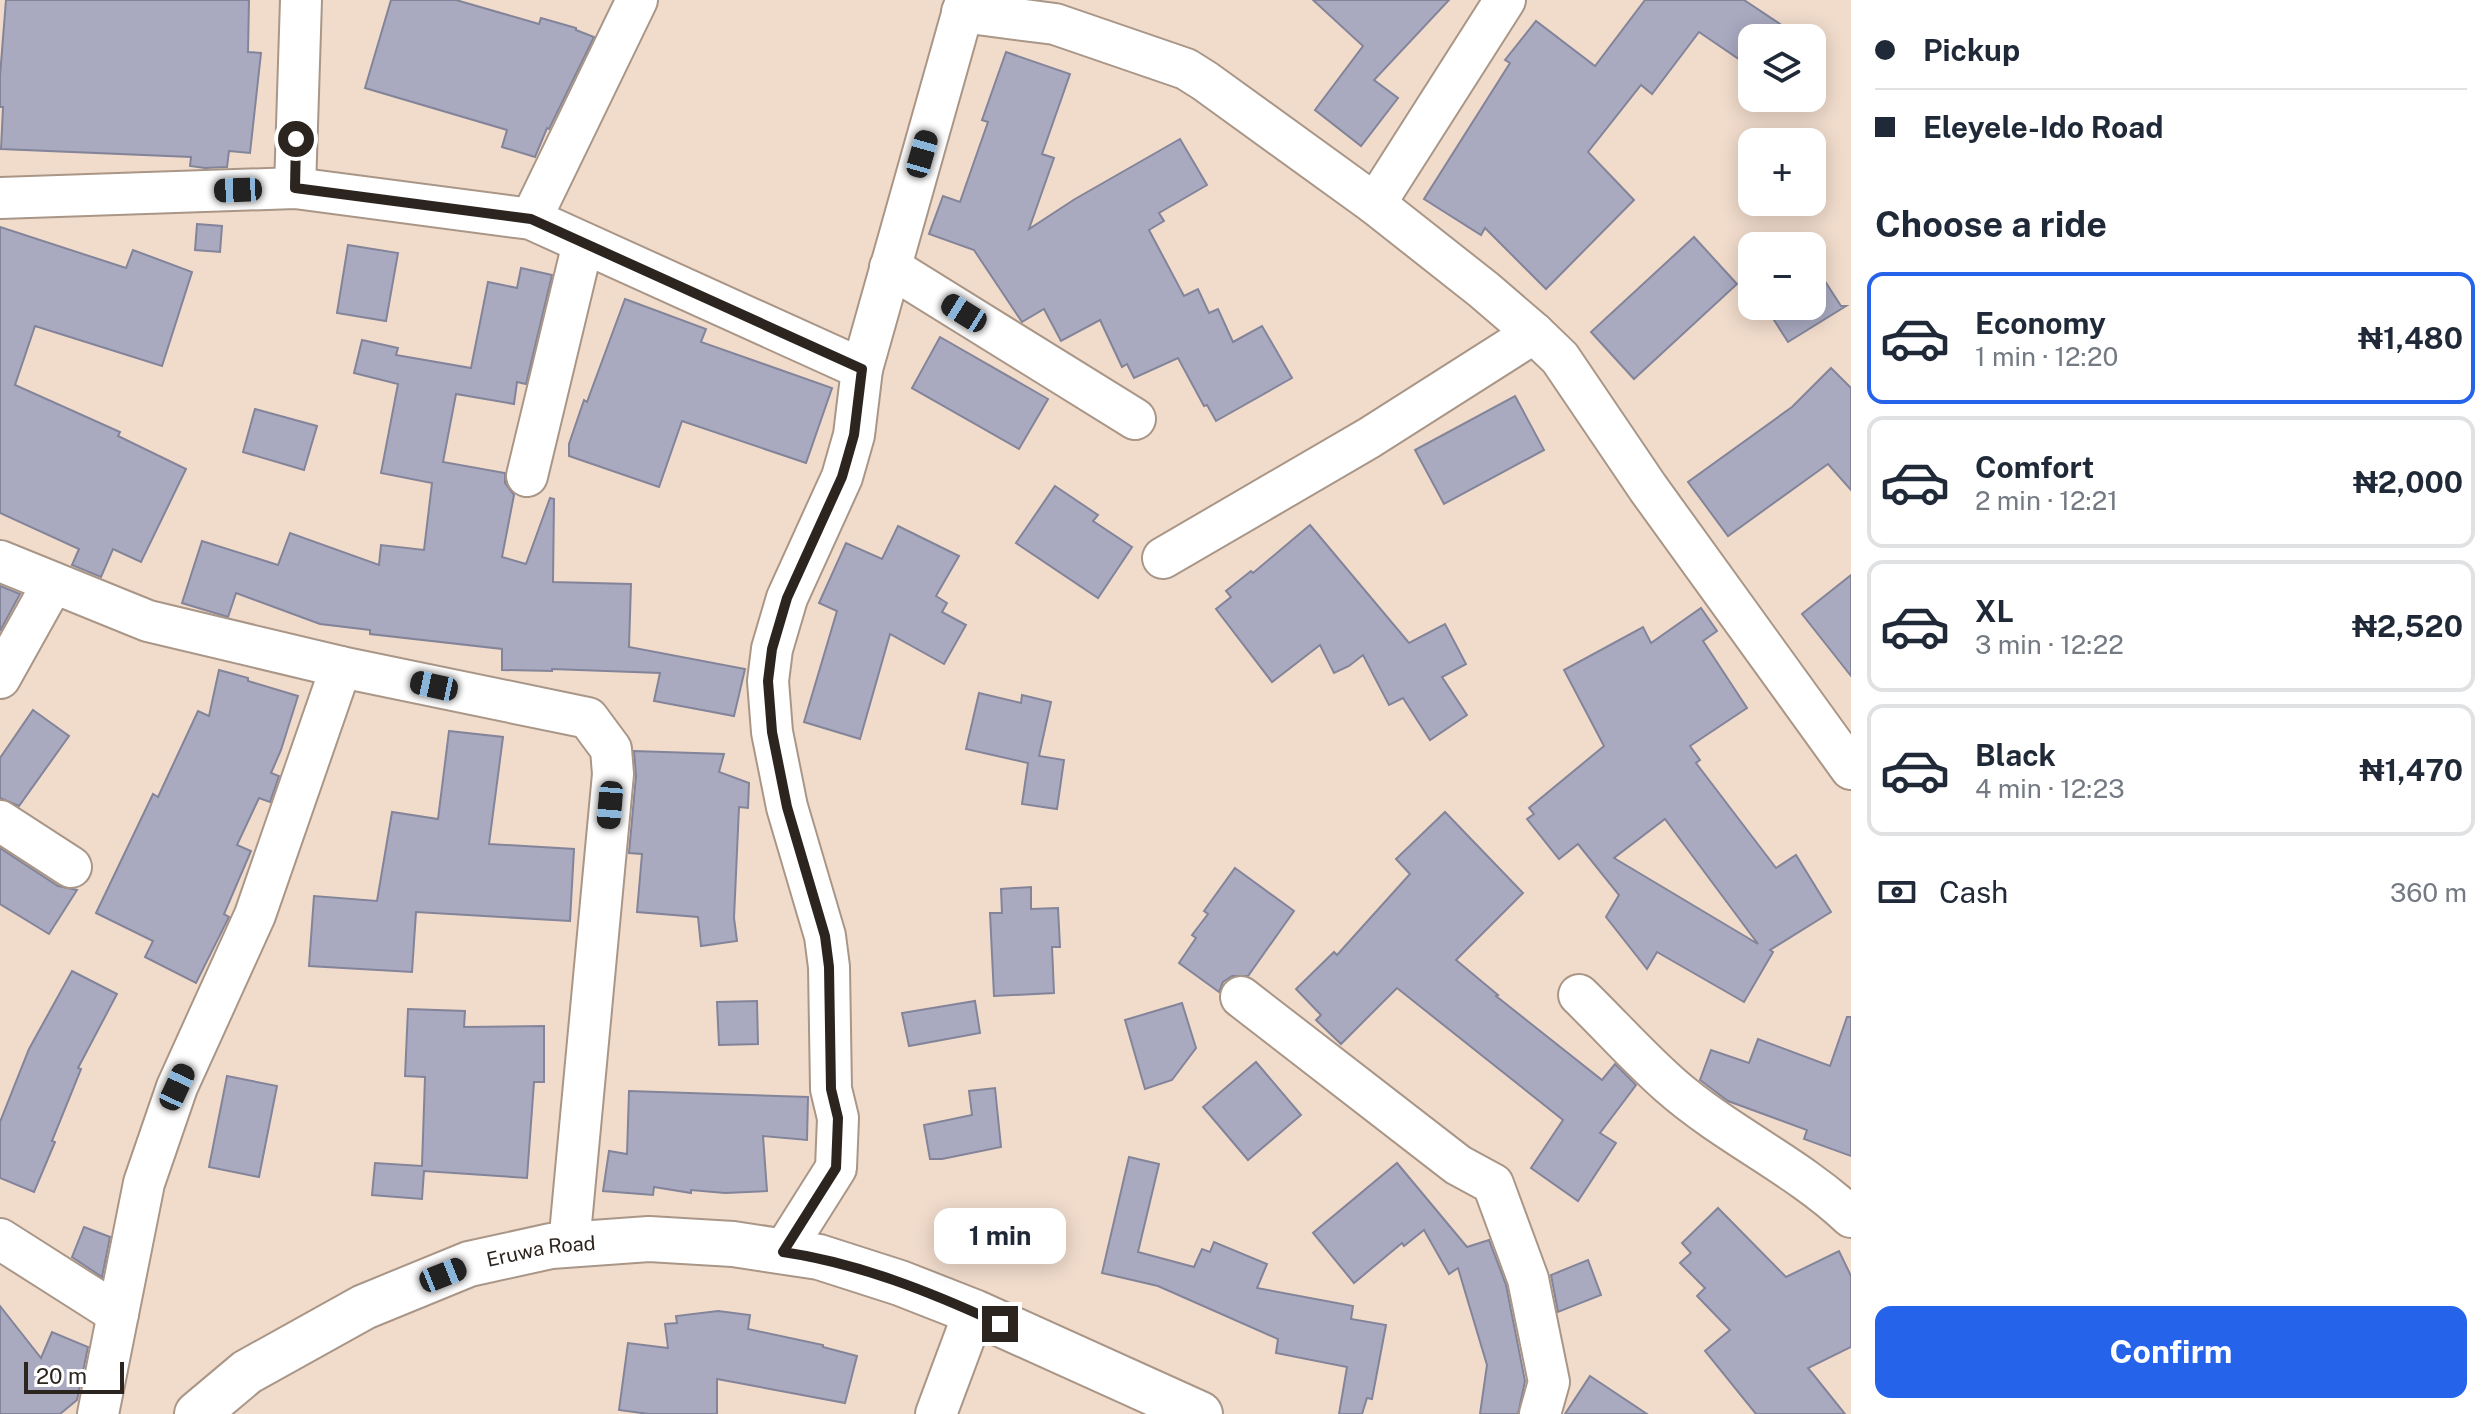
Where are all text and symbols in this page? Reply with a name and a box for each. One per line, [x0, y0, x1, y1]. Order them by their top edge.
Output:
map controls [1738, 24, 1826, 320]
button: layers [1738, 24, 1826, 112]
text: Pickup [1923, 32, 2020, 68]
text: Eleyele-Ido Road [1923, 109, 2164, 145]
route start [278, 121, 314, 157]
car [904, 128, 940, 180]
button: + [1738, 128, 1826, 216]
car [214, 177, 262, 203]
text: Choose a ride [1875, 203, 2107, 245]
button: − [1738, 232, 1826, 320]
car [937, 290, 991, 336]
icon: car [1879, 302, 1951, 374]
text: Economy [1975, 305, 2106, 341]
text: ₦1,480 [2358, 320, 2463, 356]
text: 1 min · 12:20 [1975, 341, 2118, 372]
icon: car [1879, 446, 1951, 518]
text: Comfort [1975, 449, 2094, 485]
text: ₦2,000 [2353, 464, 2463, 500]
text: 2 min · 12:21 [1975, 485, 2118, 516]
icon: car [1879, 590, 1951, 662]
text: XL [1975, 593, 2014, 629]
text: ₦2,520 [2352, 608, 2463, 644]
text: 3 min · 12:22 [1975, 629, 2124, 660]
car [408, 669, 460, 703]
icon: car [1879, 734, 1951, 806]
text: Black [1975, 737, 2056, 773]
text: ₦1,470 [2360, 752, 2463, 788]
text: 4 min · 12:23 [1975, 773, 2125, 804]
car [596, 780, 624, 830]
icon: cash [1875, 870, 1919, 914]
text: Cash [1939, 874, 2008, 910]
text: 360 m [2390, 877, 2467, 908]
car [156, 1060, 198, 1114]
callout: 1 min [934, 1208, 1066, 1264]
text: 1 min [969, 1220, 1031, 1251]
street label: Eruwa Road [484, 1231, 596, 1272]
car [416, 1255, 470, 1295]
route end [982, 1306, 1018, 1342]
button: Confirm [1875, 1306, 2467, 1398]
scale bar [24, 1358, 124, 1394]
text: 20 m [36, 1363, 87, 1389]

